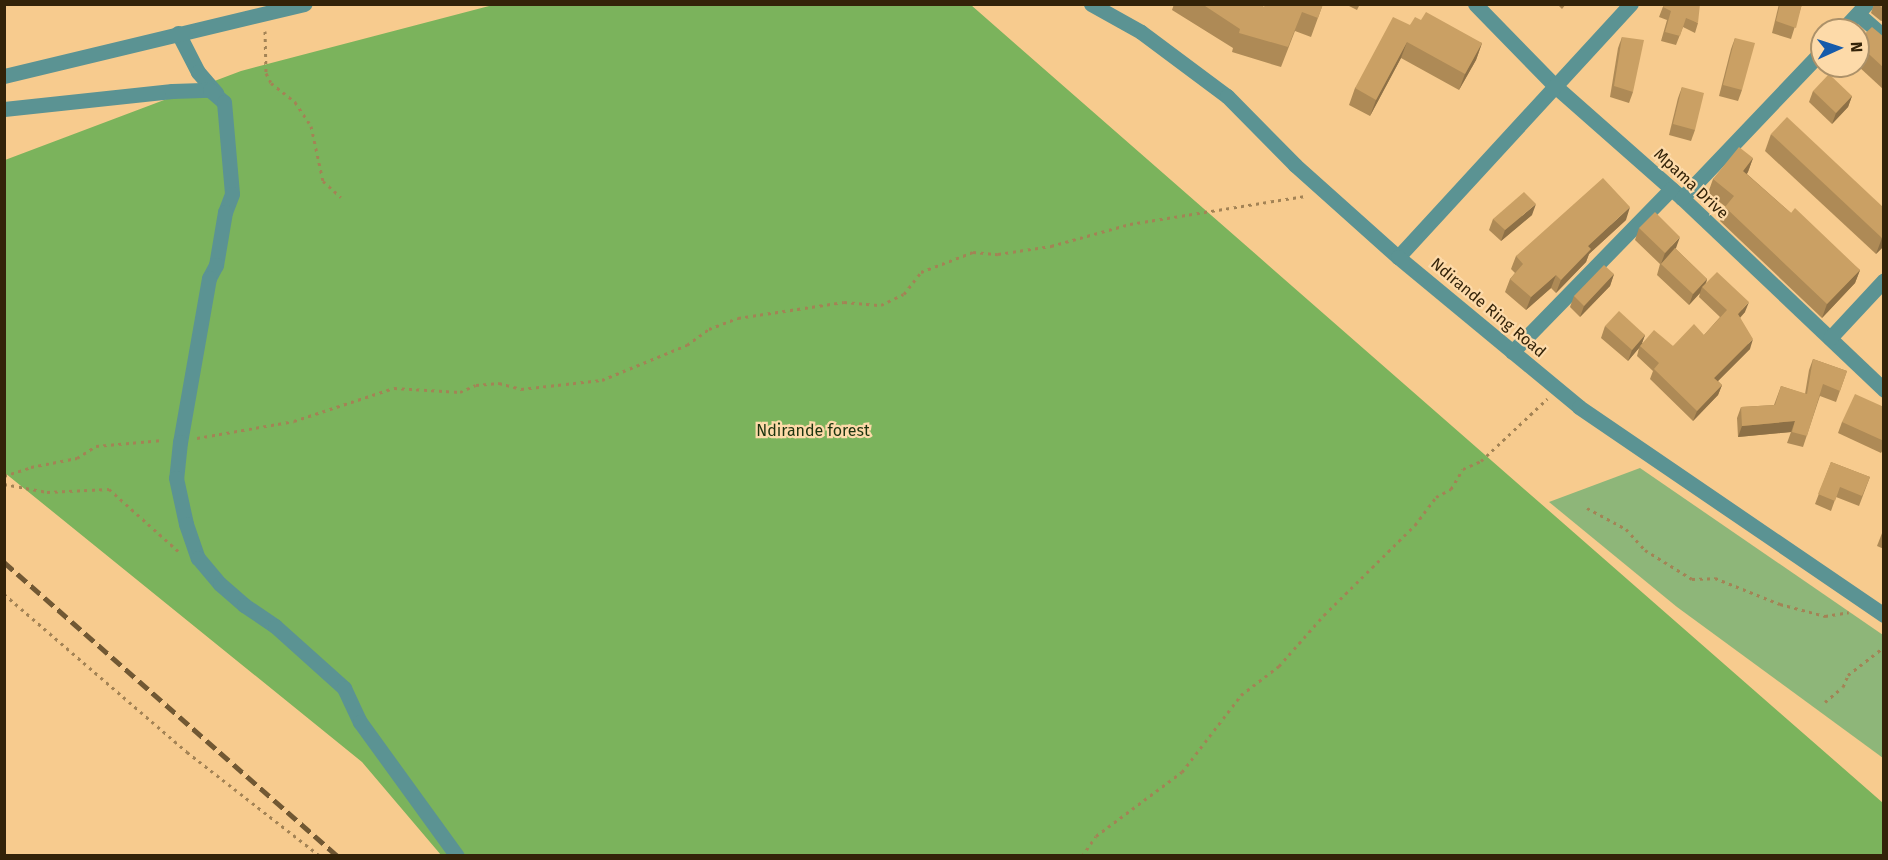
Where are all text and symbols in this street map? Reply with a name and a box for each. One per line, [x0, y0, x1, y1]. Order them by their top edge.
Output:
north arrow [1810, 18, 1870, 78]
text: N [1847, 41, 1866, 53]
street label: Mpama Drive [1650, 145, 1732, 223]
street label: Ndirande Ring Road [1427, 254, 1549, 362]
park label: Ndirande forest [756, 421, 870, 441]

